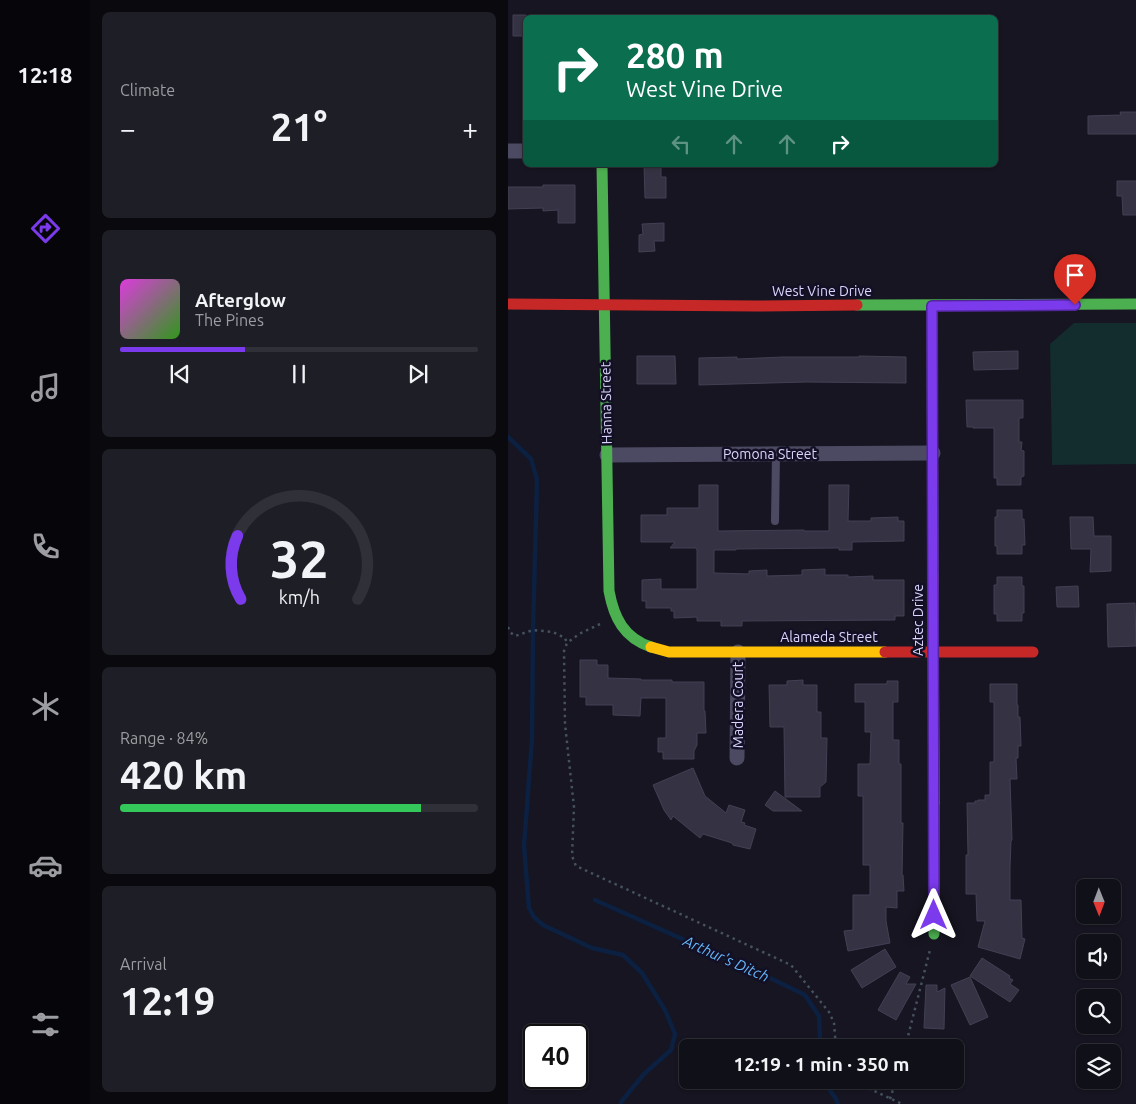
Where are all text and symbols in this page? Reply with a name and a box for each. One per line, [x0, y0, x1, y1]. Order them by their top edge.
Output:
icon: right [543, 35, 608, 100]
text: 280 m [626, 35, 724, 75]
text: 12:18 [17, 62, 73, 87]
text: West Vine Drive [626, 76, 783, 101]
text: Climate [120, 81, 175, 99]
text: 21° [271, 106, 327, 148]
text: − [120, 113, 136, 144]
text: + [462, 113, 478, 144]
icon: left [667, 130, 695, 158]
icon: ahead [720, 130, 748, 158]
icon: ahead [773, 130, 801, 158]
icon: right [826, 130, 854, 158]
icon: directions [28, 211, 63, 246]
pin [1054, 254, 1096, 305]
icon: arrive [1061, 261, 1089, 289]
street label: West Vine Drive [772, 283, 872, 299]
text: Afterglow [195, 289, 286, 311]
text: The Pines [195, 311, 264, 329]
icon: previous [166, 360, 194, 388]
icon: pause [285, 360, 313, 388]
icon: next [404, 360, 432, 388]
street label: Hanna Street [597, 361, 615, 444]
icon: music [28, 370, 63, 405]
street label: Pomona Street [723, 446, 818, 462]
icon: phone [28, 529, 63, 564]
text: 32 [270, 530, 328, 588]
street label: Aztec Drive [910, 584, 926, 656]
text: km/h [278, 587, 320, 607]
street label: Alameda Street [780, 629, 878, 645]
street label: Madera Court [730, 661, 746, 748]
icon: climate [28, 689, 63, 724]
text: Range · 84% [120, 729, 208, 747]
text: 420 km [120, 754, 247, 796]
icon: car [28, 848, 63, 883]
north arrow [1076, 879, 1120, 924]
map controls [1076, 879, 1121, 1089]
position arrow [907, 888, 959, 940]
water label: Arthur's Ditch [680, 932, 772, 985]
button: sound [1076, 934, 1121, 979]
text: Arrival [120, 955, 167, 973]
text: 12:19 [120, 980, 215, 1022]
button: search [1076, 989, 1121, 1034]
icon: filters [28, 1007, 63, 1042]
speed limit sign: 40 [523, 1024, 588, 1089]
button: layers [1076, 1044, 1121, 1089]
text: 12:19 · 1 min · 350 m [734, 1053, 909, 1075]

